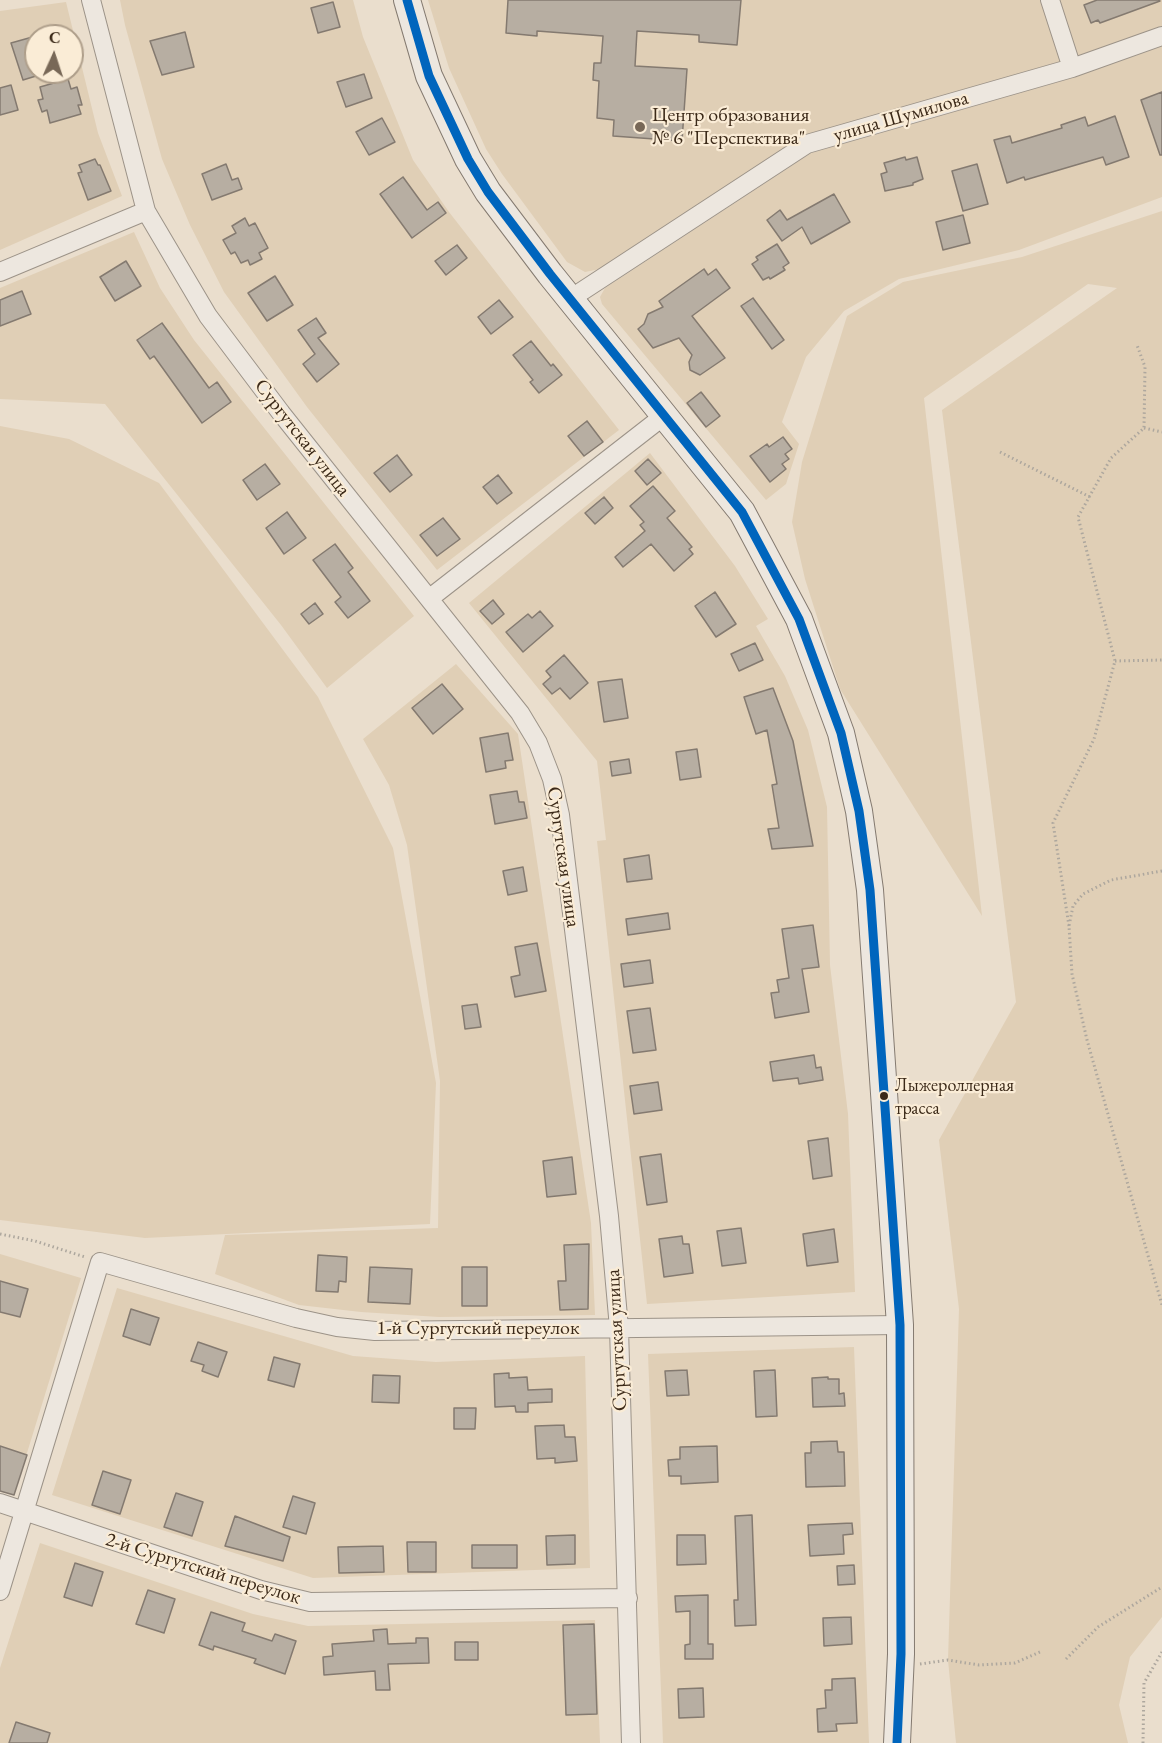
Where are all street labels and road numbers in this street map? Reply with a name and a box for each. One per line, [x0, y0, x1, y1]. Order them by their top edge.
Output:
street label: улица Шумилова [831, 86, 971, 148]
street label: Сургутская улица [249, 375, 355, 501]
street label: Сургутская улица [541, 785, 585, 929]
street label: Сургутская улица [601, 1268, 633, 1412]
street label: 1-й Сургутский переулок [377, 1317, 579, 1341]
street label: 2-й Сургутский переулок [102, 1528, 304, 1610]

